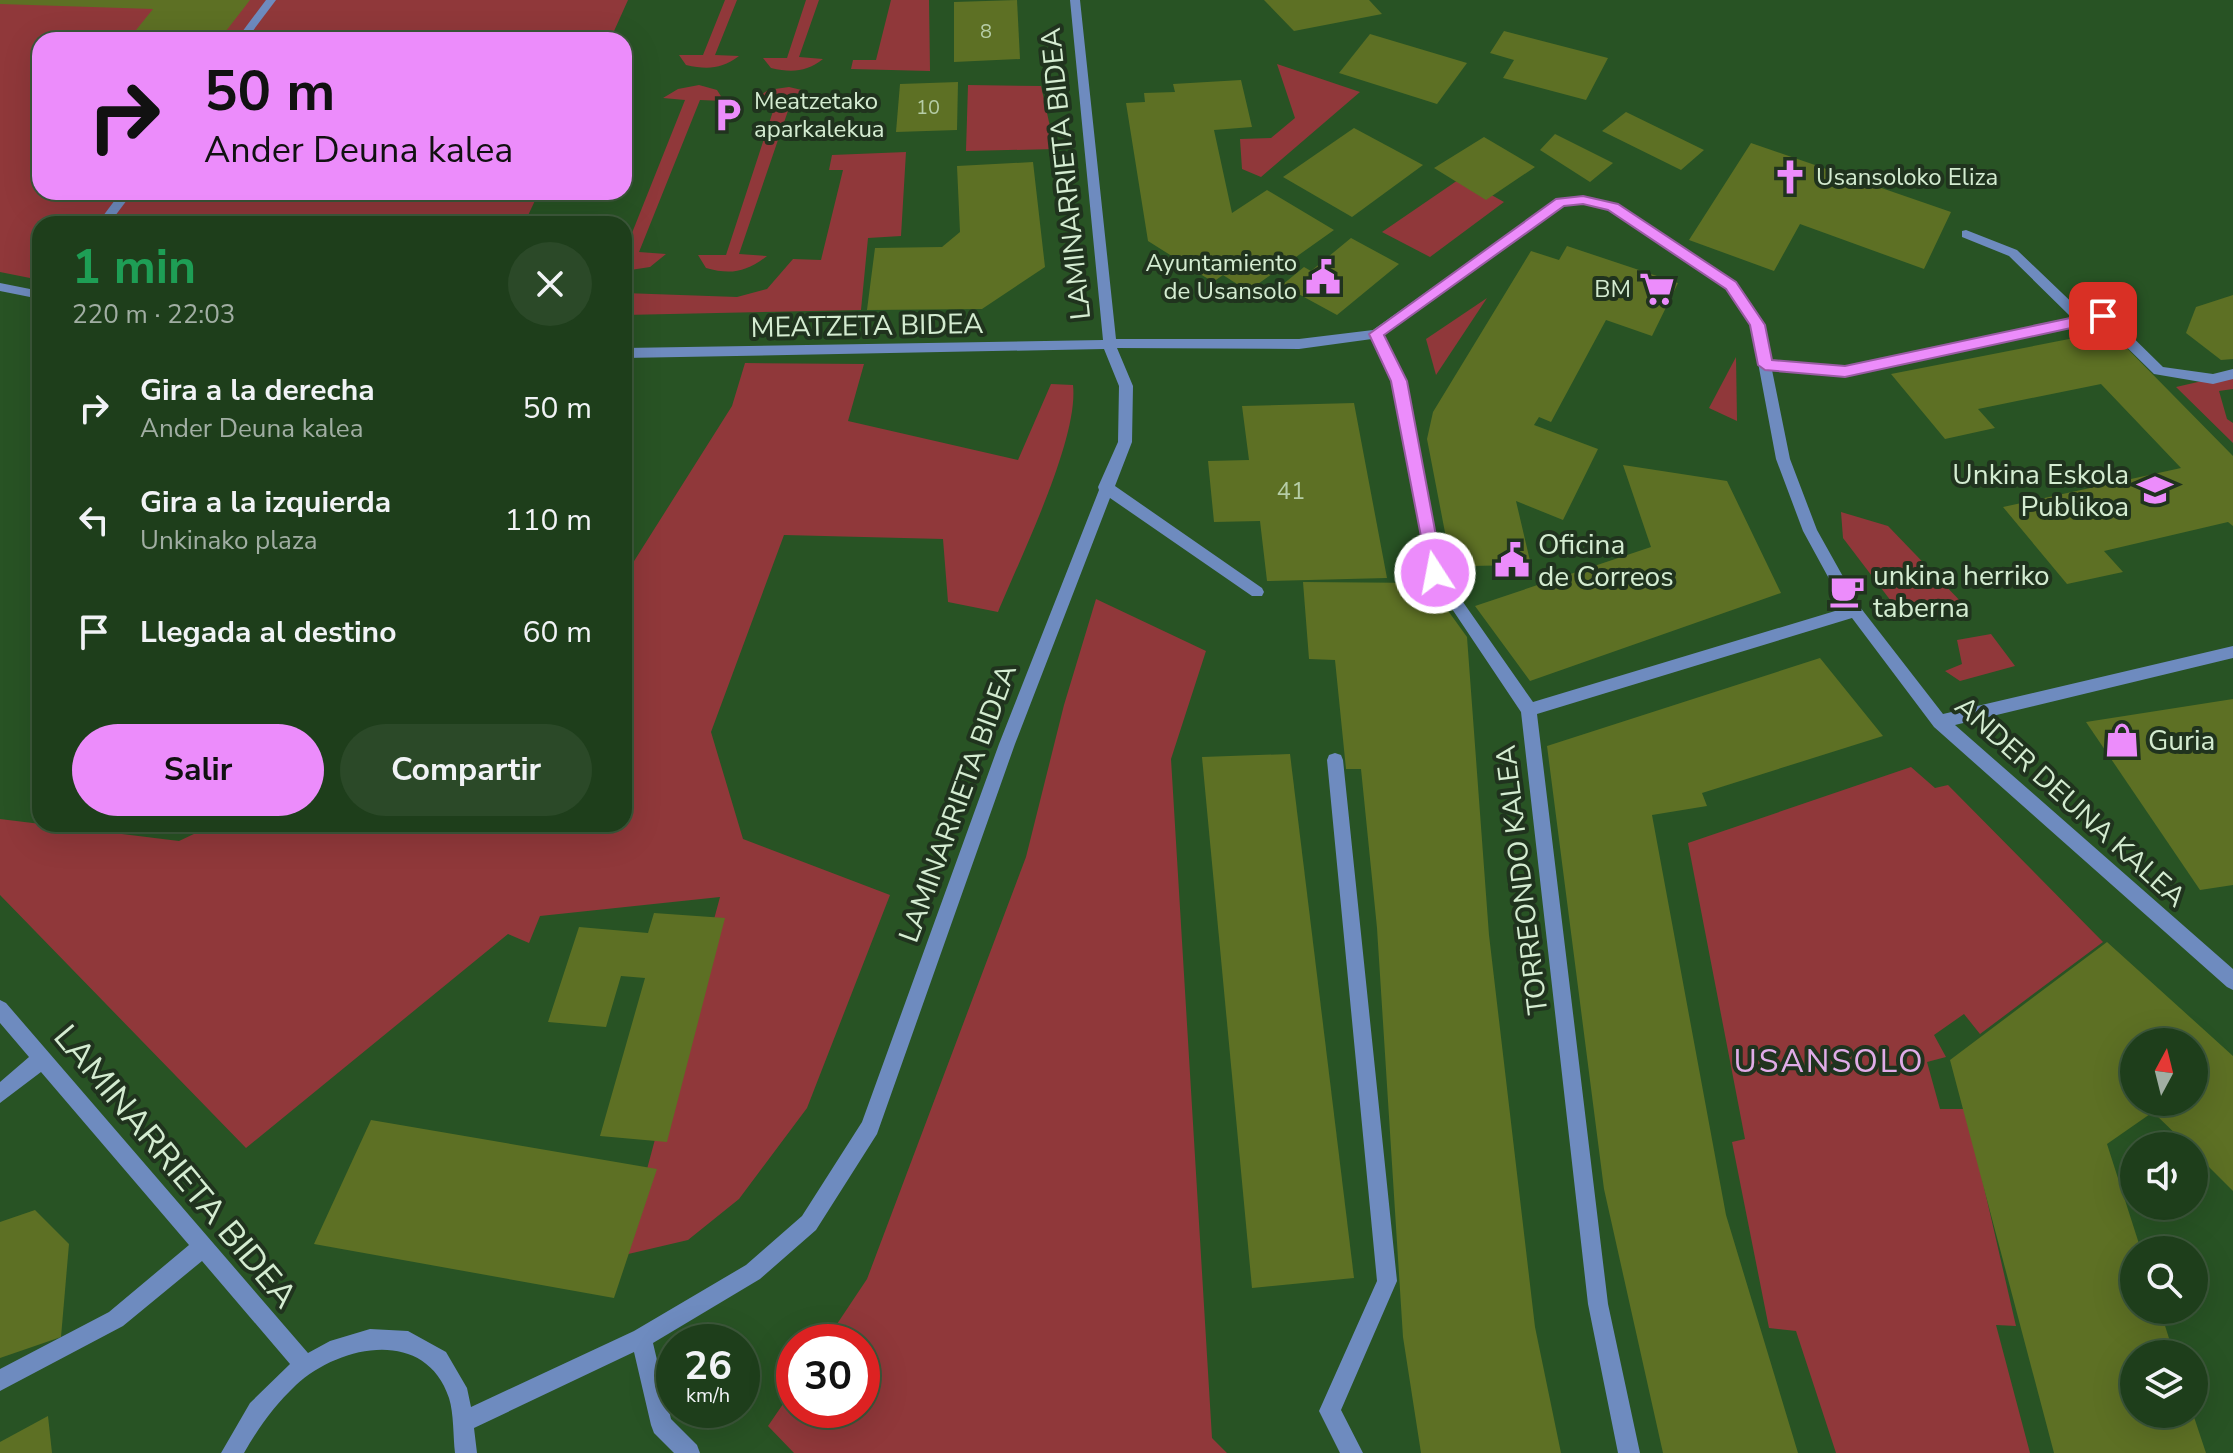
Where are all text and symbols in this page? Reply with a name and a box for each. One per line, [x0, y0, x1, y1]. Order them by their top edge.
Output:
house number: 8 [980, 18, 992, 45]
street label: LAMINARRIETA BIDEA [1032, 26, 1100, 322]
text: 50 m [204, 53, 335, 130]
icon: right [72, 64, 176, 168]
place label: Meatzetako aparkalekua [754, 85, 885, 145]
house number: 10 [916, 94, 940, 121]
parking icon: Meatzetako aparkalekua [709, 96, 747, 134]
text: Ander Deuna kalea [204, 126, 513, 175]
church icon: Usansoloko Eliza [1771, 158, 1809, 196]
place label: Usansoloko Eliza [1816, 161, 1998, 193]
text: 1 min [72, 234, 196, 300]
button: close [508, 242, 592, 326]
place label: Ayuntamiento de Usansolo [1145, 247, 1297, 307]
public building icon: Ayuntamiento de Usansolo [1304, 258, 1342, 296]
supermarket icon: BM [1638, 270, 1676, 308]
place label: BM [1594, 273, 1631, 305]
pin [2069, 282, 2137, 350]
icon: arrive [2081, 294, 2125, 338]
text: 220 m · 22:03 [72, 297, 235, 332]
street label: MEATZETA BIDEA [750, 305, 984, 347]
text: Gira a la derecha [140, 370, 375, 411]
icon: right [72, 386, 116, 430]
text: 50 m [523, 388, 592, 429]
text: Ander Deuna kalea [140, 411, 363, 446]
place label: Unkina Eskola Publikoa [1952, 456, 2129, 526]
school or university icon: Unkina Eskola Publikoa [2136, 471, 2174, 509]
house number: 41 [1277, 475, 1305, 507]
text: Gira a la izquierda [140, 482, 391, 523]
icon: left [72, 498, 116, 542]
text: 110 m [505, 500, 592, 541]
text: Unkinako plaza [140, 523, 317, 558]
place label: Oficina de Correos [1538, 526, 1674, 596]
position arrow [1393, 531, 1477, 615]
public building icon: Oficina de Correos [1493, 541, 1531, 579]
place label: unkina herriko taberna [1873, 557, 2050, 627]
cafe icon: unkina herriko taberna [1828, 572, 1866, 610]
icon: arrive [72, 610, 116, 654]
text: Llegada al destino [140, 612, 396, 653]
text: 60 m [523, 612, 592, 653]
street label: LAMINARRIETA BIDEA [890, 659, 1026, 948]
street label: ANDER DEUNA KALEA [1947, 688, 2194, 916]
shop icon: Guria [2103, 721, 2141, 759]
place label: Guria [2148, 722, 2215, 760]
button: Salir [72, 724, 324, 816]
button: Compartir [340, 724, 592, 816]
street label: TORREONDO KALEA [1487, 743, 1557, 1017]
street label: LAMINARRIETA BIDEA [43, 1015, 308, 1318]
north arrow [2120, 1028, 2208, 1116]
map controls [2120, 1028, 2208, 1428]
district label: USANSOLO [1734, 1040, 1924, 1083]
button: sound [2120, 1132, 2208, 1220]
button: search [2120, 1236, 2208, 1324]
speed limit sign: 30 [776, 1324, 880, 1428]
text: 26 [684, 1339, 732, 1393]
button: layers [2120, 1340, 2208, 1428]
text: km/h [686, 1382, 730, 1409]

